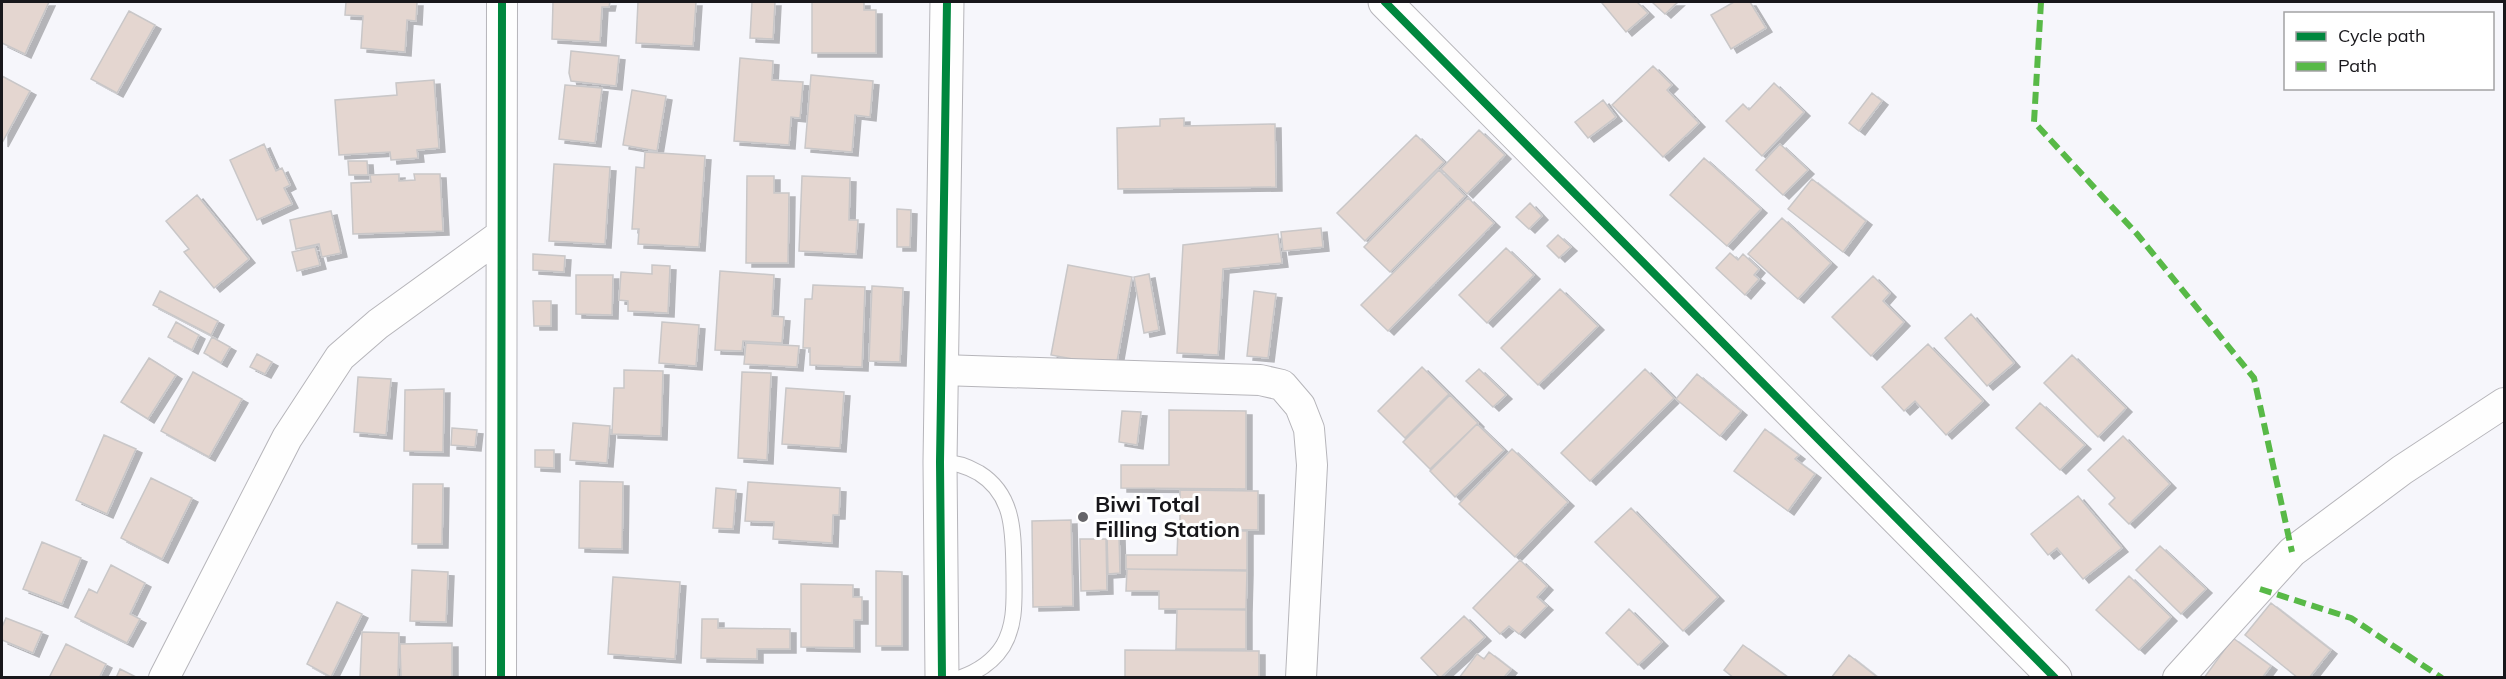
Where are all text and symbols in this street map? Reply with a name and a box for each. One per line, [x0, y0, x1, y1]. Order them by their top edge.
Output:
legend [2284, 12, 2494, 90]
text: Cycle path [2338, 24, 2425, 47]
text: Path [2338, 54, 2377, 77]
place label: Biwi Total Filling Station [1095, 490, 1240, 543]
marker: Biwi Total Filling Station [1076, 510, 1090, 524]

